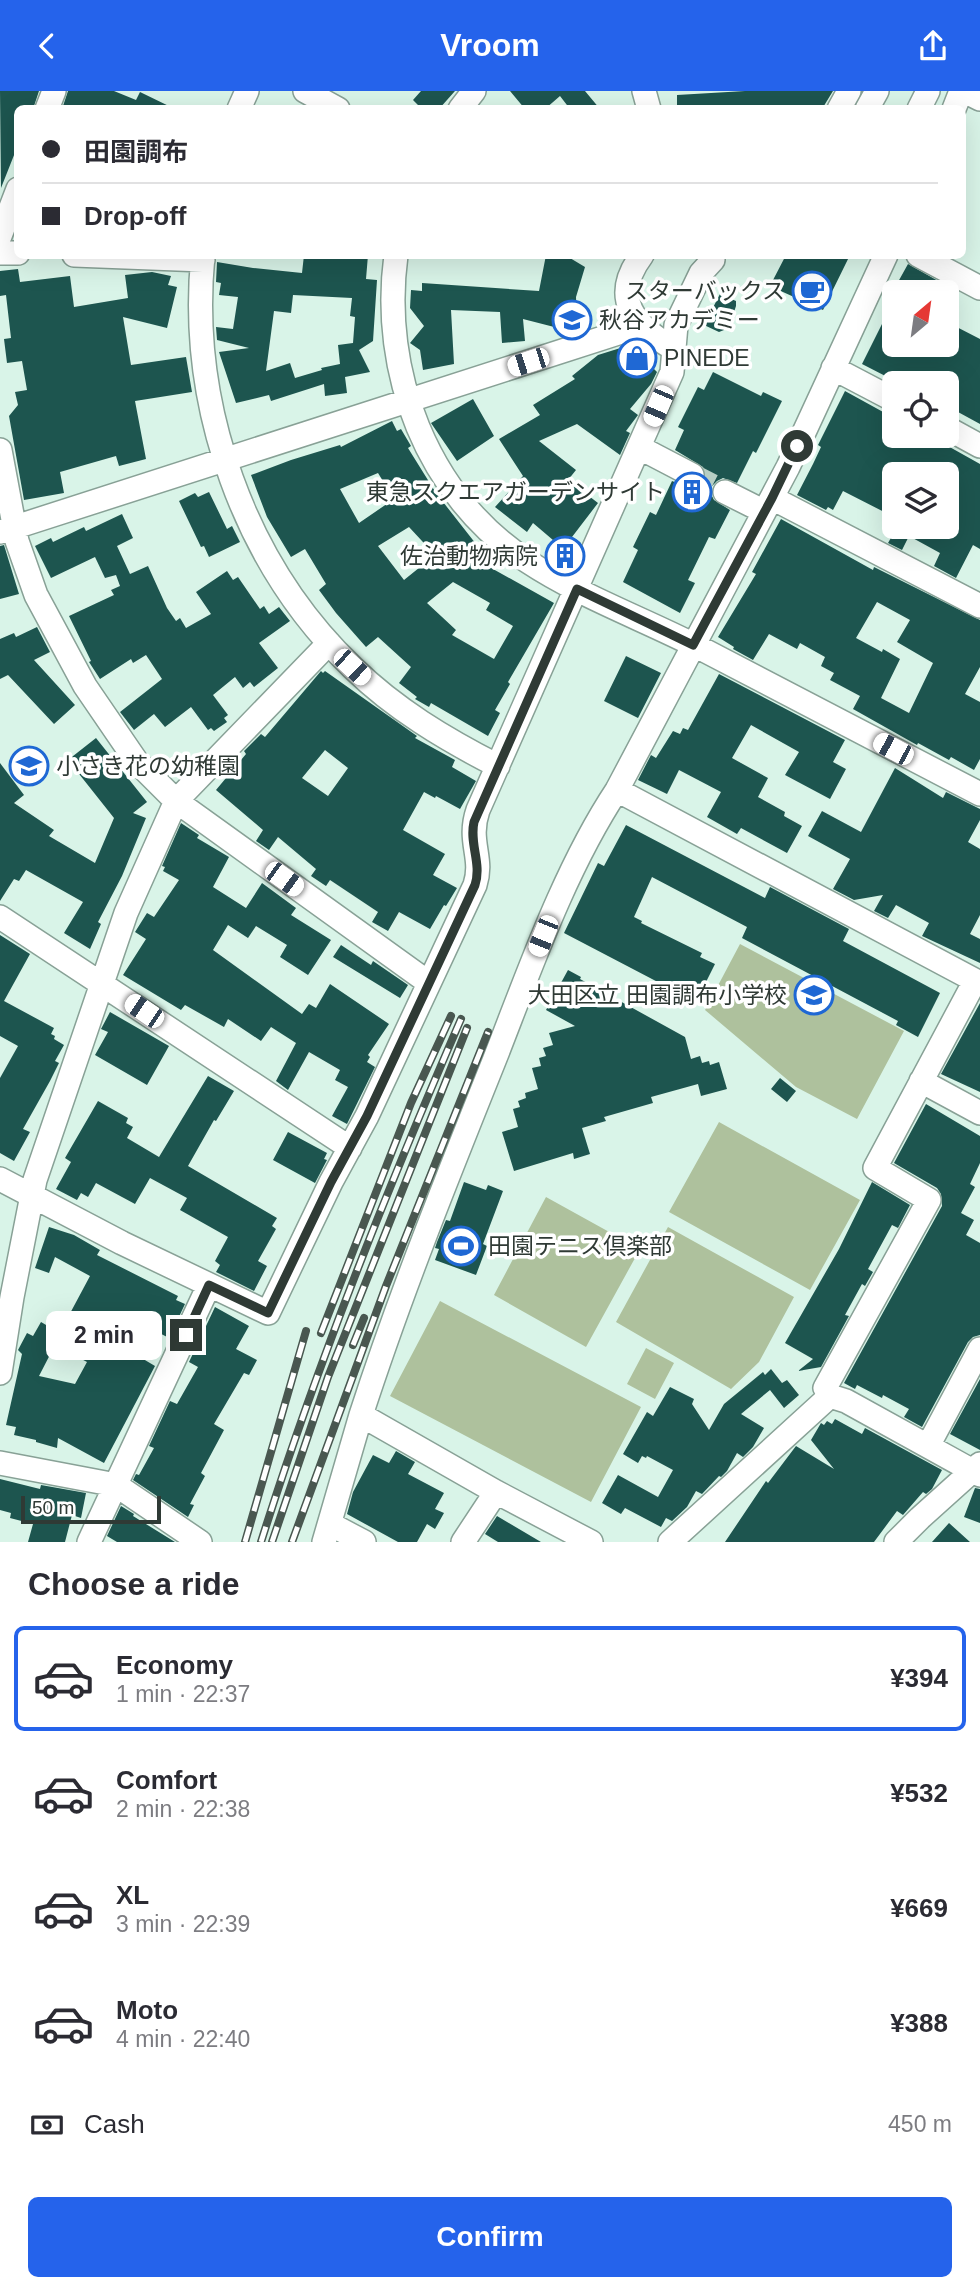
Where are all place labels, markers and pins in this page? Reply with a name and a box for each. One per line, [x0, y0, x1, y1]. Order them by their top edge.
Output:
cafe icon: スターバックス [791, 270, 833, 312]
place label: スターバックス [625, 278, 785, 304]
school or university icon: 秋谷アカデミー [551, 299, 593, 341]
place label: 秋谷アカデミー [599, 307, 760, 333]
shop icon: PINEDE [616, 337, 658, 379]
place label: PINEDE [664, 345, 750, 371]
building icon: 東急スクエアガーデンサイト [671, 471, 713, 513]
place label: 東急スクエアガーデンサイト [366, 479, 665, 505]
building icon: 佐治動物病院 [544, 535, 586, 577]
place label: 佐治動物病院 [400, 543, 538, 569]
school or university icon: 小さき花の幼稚園 [8, 745, 50, 787]
place label: 小さき花の幼稚園 [56, 753, 240, 779]
school or university icon: 大田区立 田園調布小学校 [793, 974, 835, 1016]
place label: 大田区立 田園調布小学校 [528, 982, 787, 1008]
sports icon: 田園テニス倶楽部 [440, 1225, 482, 1267]
place label: 田園テニス倶楽部 [488, 1233, 672, 1259]

